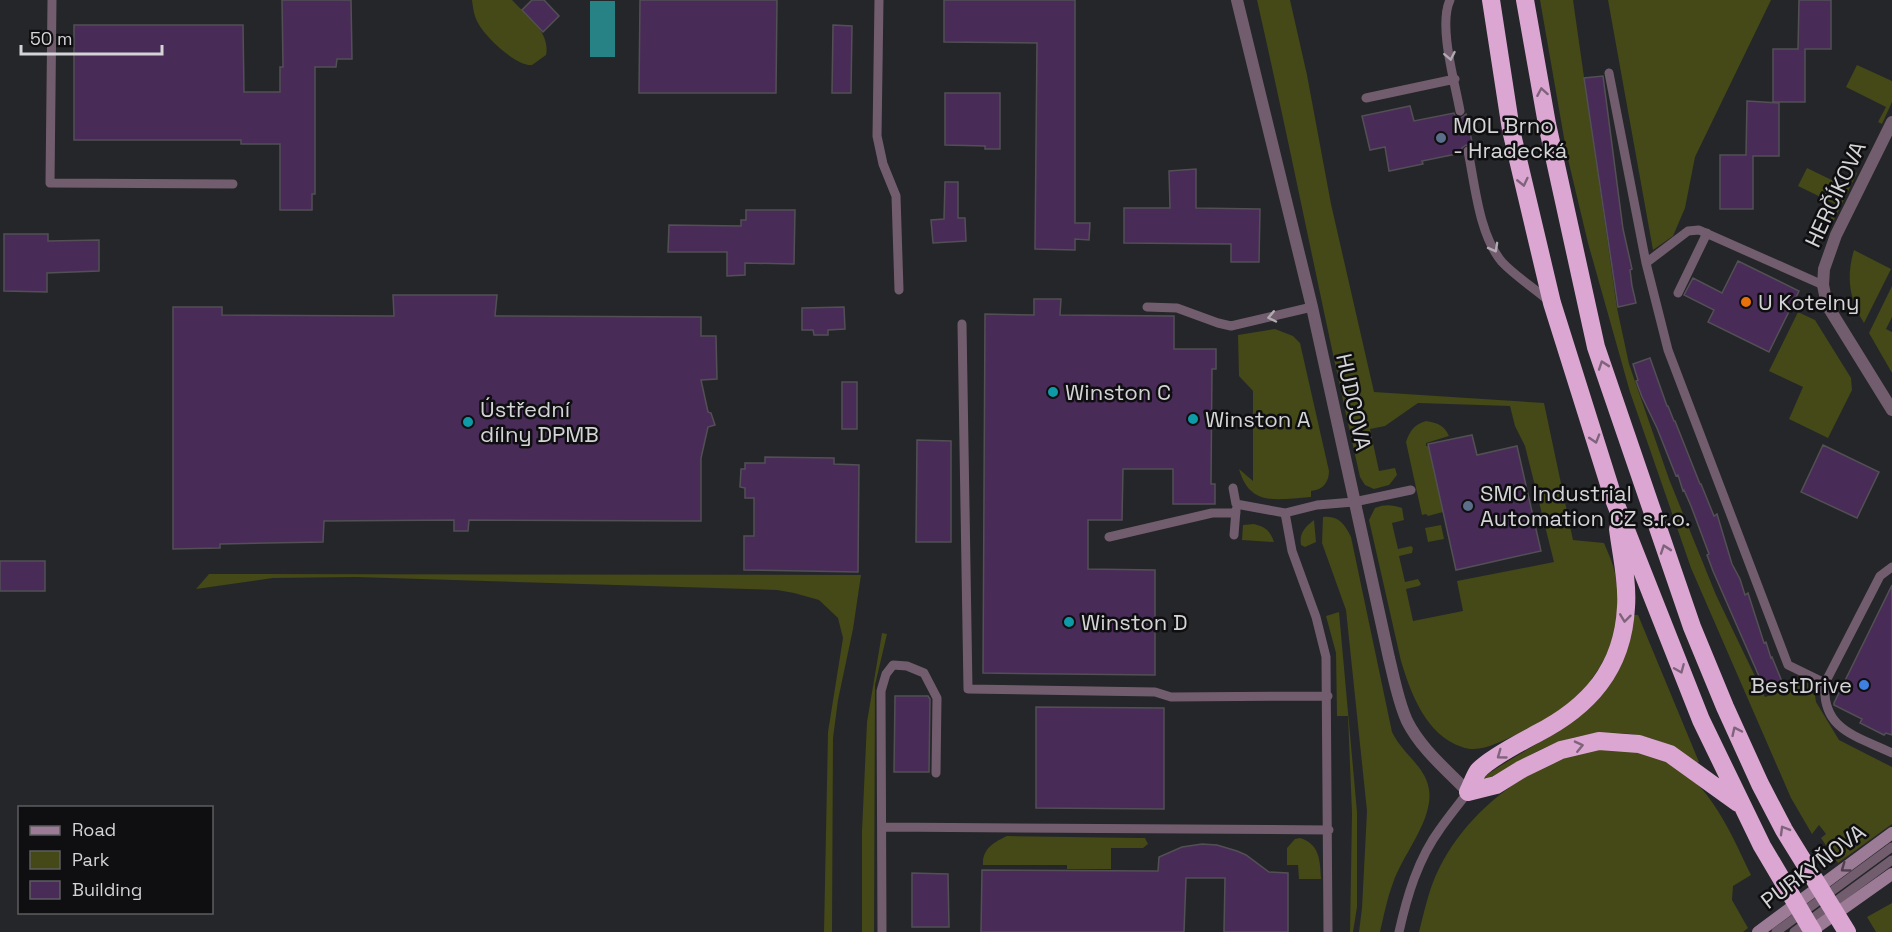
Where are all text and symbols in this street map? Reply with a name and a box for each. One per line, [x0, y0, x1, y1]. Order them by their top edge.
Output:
scale bar [21, 18, 162, 56]
text: 50 m [30, 27, 72, 50]
one-way arrow [1443, 50, 1456, 60]
one-way arrow [1536, 88, 1549, 98]
place label: MOL Brno - Hradecká [1453, 111, 1568, 164]
marker: MOL Brno - Hradecká [1434, 131, 1448, 145]
street label: HERČÍKOVA [1798, 136, 1872, 251]
one-way arrow [1516, 176, 1529, 186]
one-way arrow [1487, 242, 1498, 252]
place label: U Kotelny [1758, 288, 1859, 316]
marker: U Kotelny [1739, 295, 1753, 309]
one-way arrow [1267, 310, 1277, 323]
street label: HUDCOVA [1330, 351, 1378, 453]
one-way arrow [1597, 360, 1610, 370]
place label: Winston C [1065, 378, 1171, 406]
marker: Winston C [1046, 385, 1060, 399]
place label: Ústřední dílny DPMB [480, 395, 599, 448]
place label: Winston A [1205, 405, 1311, 433]
marker: Winston A [1186, 412, 1200, 426]
marker: Ústřední dílny DPMB [461, 415, 475, 429]
one-way arrow [1588, 433, 1600, 444]
place label: SMC Industrial Automation CZ s.r.o. [1480, 479, 1691, 532]
marker: SMC Industrial Automation CZ s.r.o. [1461, 499, 1475, 513]
one-way arrow [1660, 544, 1673, 555]
place label: Winston D [1081, 608, 1188, 636]
one-way arrow [1619, 613, 1632, 623]
marker: Winston D [1062, 615, 1076, 629]
one-way arrow [1673, 663, 1685, 674]
place label: BestDrive [1750, 671, 1852, 699]
marker: BestDrive [1857, 678, 1871, 692]
one-way arrow [1731, 726, 1743, 737]
one-way arrow [1574, 740, 1584, 753]
one-way arrow [1496, 748, 1507, 759]
legend [18, 806, 213, 914]
street label: PURKYŇOVA [1755, 817, 1871, 914]
text: Road [72, 818, 116, 841]
one-way arrow [1780, 826, 1792, 836]
text: Park [72, 848, 110, 871]
one-way arrow [1840, 861, 1851, 872]
text: Building [72, 878, 142, 901]

